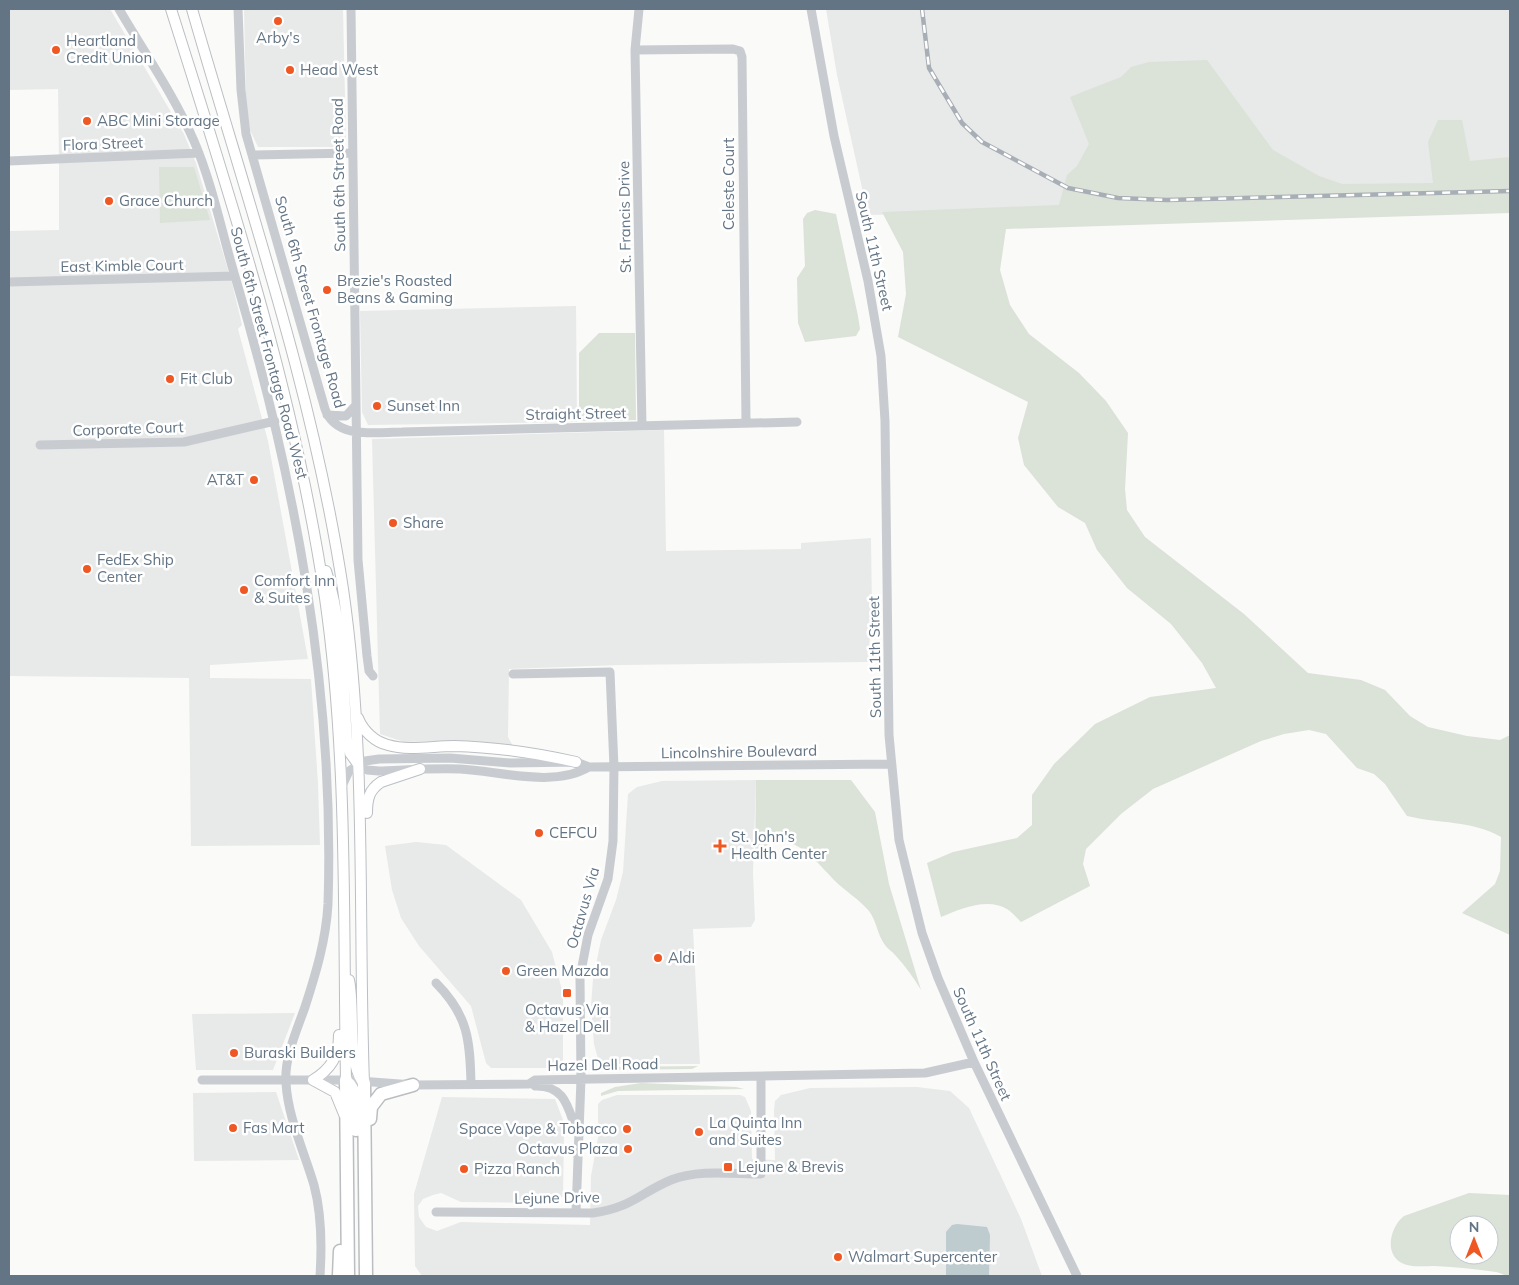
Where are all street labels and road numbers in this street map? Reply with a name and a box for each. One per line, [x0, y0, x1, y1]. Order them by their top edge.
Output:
street label: South 6th Street Road [328, 98, 349, 252]
street label: Flora Street [63, 133, 143, 154]
street label: Celeste Court [719, 138, 738, 230]
street label: St. Francis Drive [614, 161, 635, 273]
street label: South 11th Street [852, 189, 897, 312]
street label: South 6th Street Frontage Road [271, 194, 350, 410]
street label: South 6th Street Frontage Road West [227, 225, 312, 481]
street label: East Kimble Court [60, 255, 184, 276]
street label: Straight Street [525, 403, 627, 424]
street label: Corporate Court [72, 417, 184, 440]
street label: South 11th Street [864, 596, 885, 718]
street label: Lincolnshire Boulevard [661, 741, 817, 762]
street label: Octavus Via [562, 865, 603, 951]
street label: South 11th Street [949, 984, 1016, 1103]
street label: Hazel Dell Road [547, 1054, 659, 1075]
street label: Lejune Drive [514, 1187, 600, 1208]

